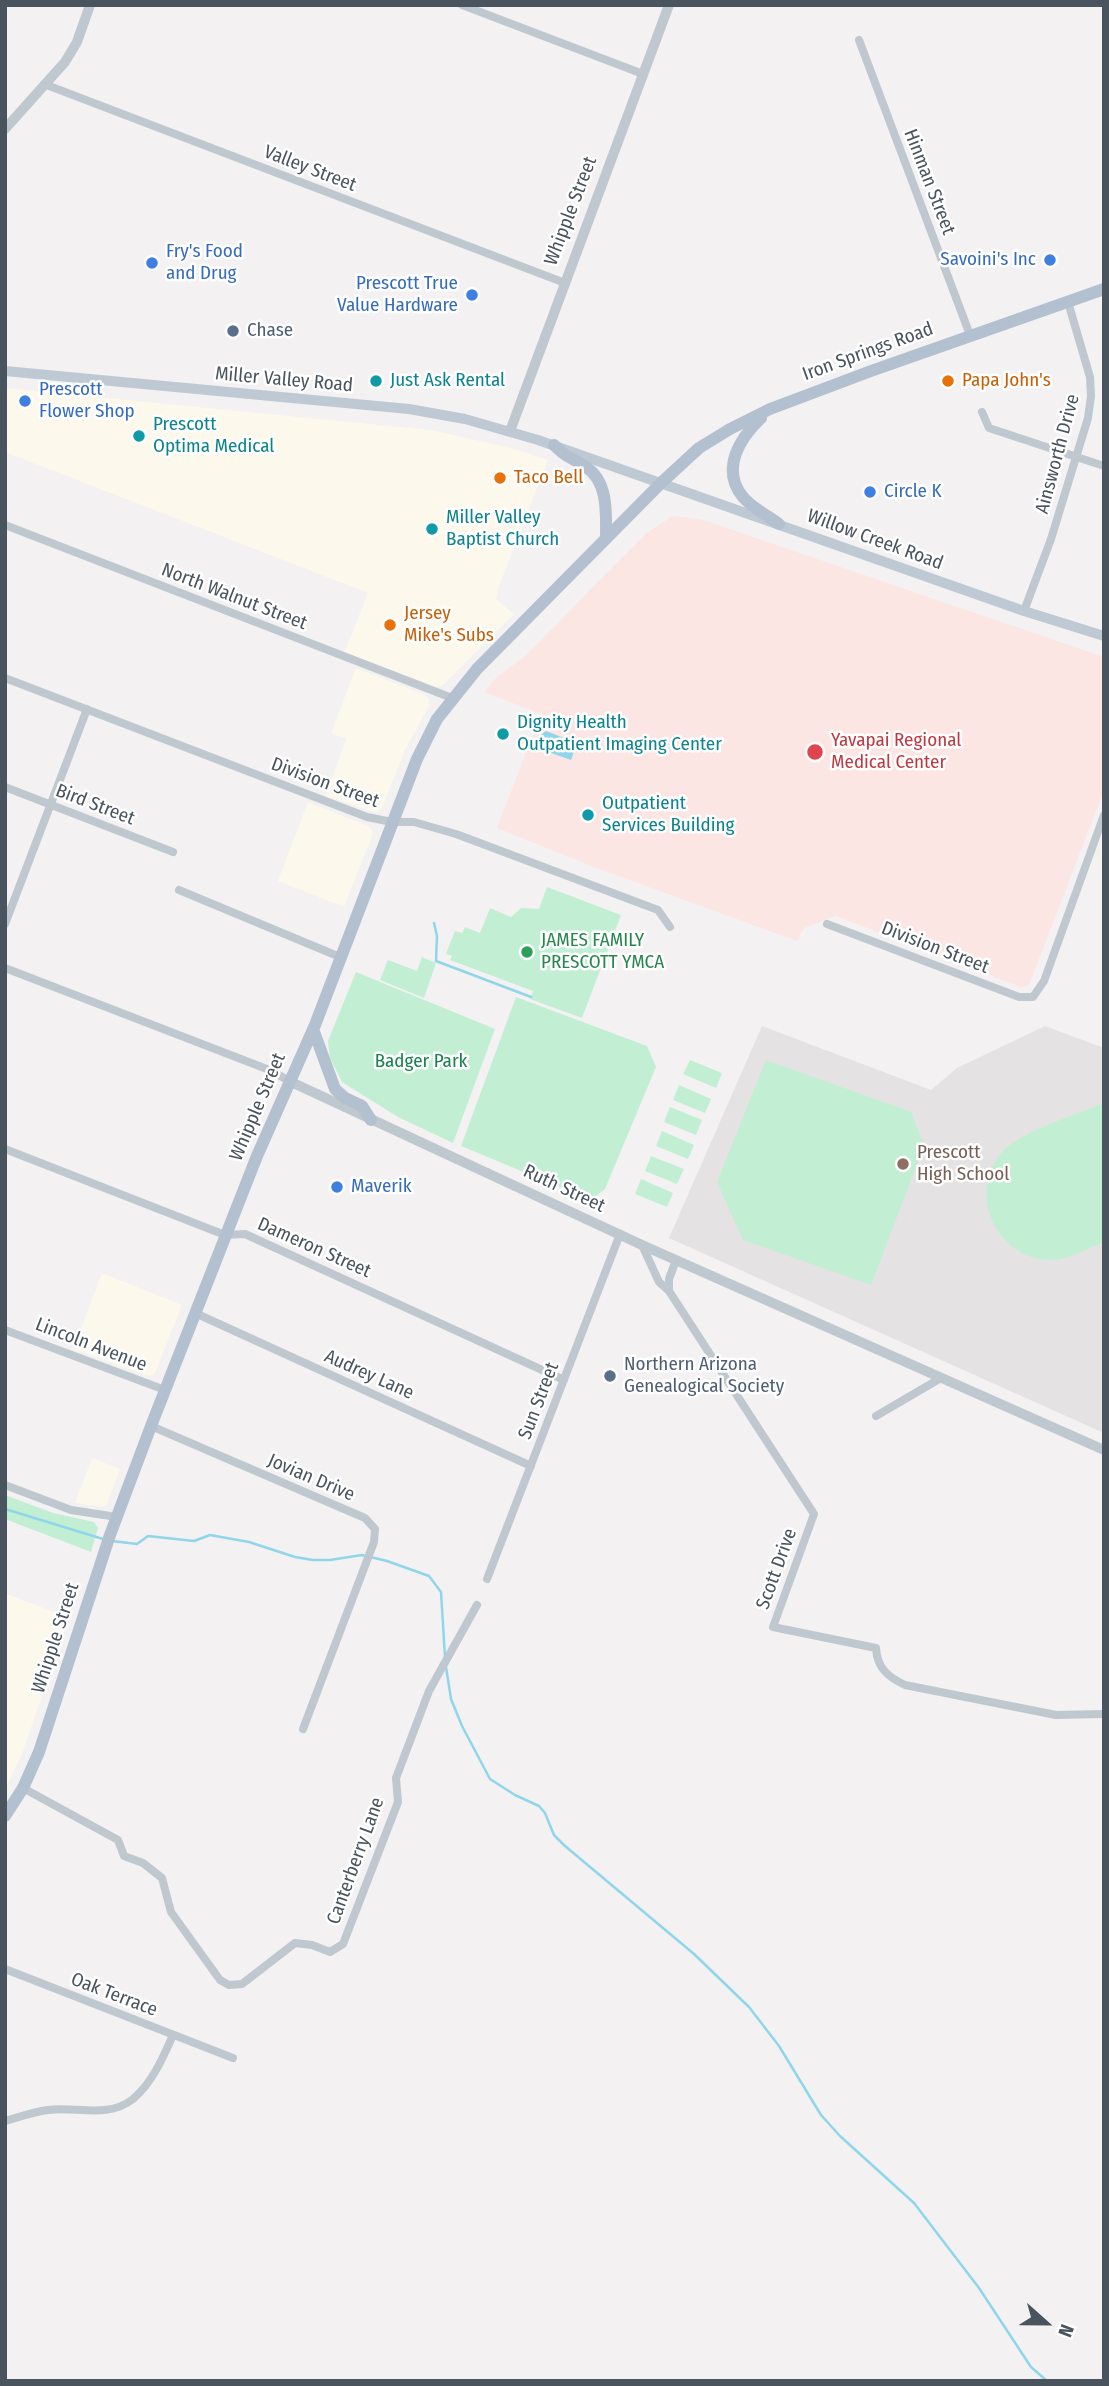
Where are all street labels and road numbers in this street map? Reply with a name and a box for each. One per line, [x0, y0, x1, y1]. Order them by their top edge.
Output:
street label: Hinman Street [898, 126, 960, 238]
street label: Valley Street [261, 141, 359, 197]
street label: Whipple Street [540, 153, 602, 269]
street label: Iron Springs Road [800, 318, 936, 386]
street label: Miller Valley Road [214, 363, 354, 397]
street label: Ainsworth Drive [1031, 392, 1085, 516]
street label: Willow Creek Road [804, 505, 946, 575]
street label: North Walnut Street [158, 559, 310, 635]
street label: Division Street [268, 753, 382, 813]
street label: Bird Street [52, 780, 138, 830]
street label: Division Street [878, 917, 992, 979]
street label: Whipple Street [225, 1050, 291, 1164]
street label: Ruth Street [519, 1160, 609, 1218]
street label: Dameron Street [254, 1213, 374, 1283]
street label: Lincoln Avenue [32, 1313, 150, 1377]
street label: Audrey Lane [321, 1345, 417, 1405]
street label: Sun Street [514, 1359, 564, 1443]
street label: Jovian Drive [264, 1449, 358, 1507]
street label: Scott Drive [752, 1525, 802, 1613]
street label: Whipple Street [27, 1580, 85, 1696]
street label: Canterberry Lane [322, 1794, 390, 1928]
street label: Oak Terrace [68, 1968, 160, 2022]

